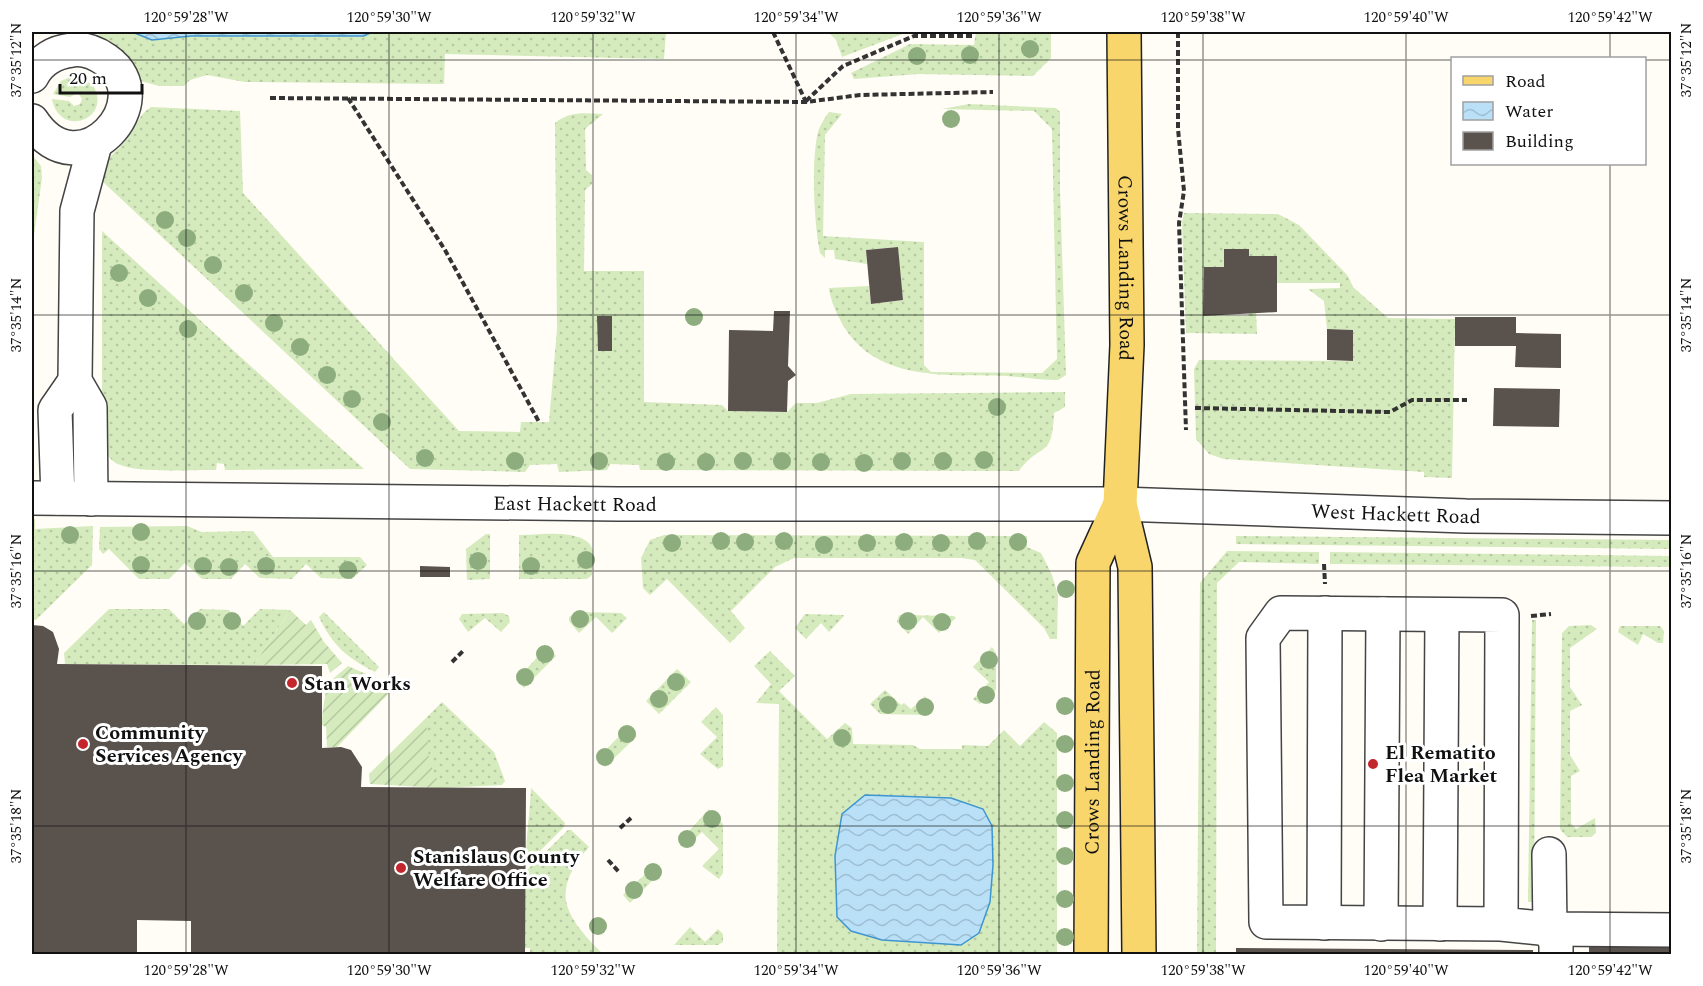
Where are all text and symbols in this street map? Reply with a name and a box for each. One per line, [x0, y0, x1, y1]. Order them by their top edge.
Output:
text: 120°59'28"W [143, 6, 229, 29]
text: 120°59'30"W [346, 6, 432, 29]
text: 120°59'32"W [550, 6, 636, 29]
text: 120°59'34"W [753, 6, 839, 29]
text: 120°59'36"W [956, 6, 1042, 29]
text: 120°59'38"W [1160, 6, 1246, 29]
text: 120°59'40"W [1363, 6, 1449, 29]
text: 120°59'42"W [1567, 6, 1653, 29]
text: 37°35'12"N [5, 22, 28, 98]
text: 37°35'12"N [1675, 22, 1698, 98]
scale bar [60, 57, 142, 95]
legend [1451, 57, 1646, 165]
text: 20 m [69, 65, 107, 92]
text: Road [1505, 68, 1546, 95]
text: Water [1505, 98, 1553, 125]
text: Building [1505, 128, 1574, 155]
street label: Crows Landing Road [1109, 175, 1141, 362]
text: 37°35'14"N [5, 277, 28, 353]
text: 37°35'14"N [1675, 277, 1698, 353]
street label: East Hackett Road [493, 489, 657, 520]
street label: West Hackett Road [1310, 497, 1481, 532]
text: 37°35'16"N [5, 533, 28, 609]
text: 37°35'16"N [1675, 533, 1698, 609]
place label: Stan Works [304, 669, 411, 699]
street label: Crows Landing Road [1078, 669, 1108, 855]
marker: Stan Works [285, 676, 299, 690]
place label: Community Services Agency [95, 718, 244, 771]
marker: Community Services Agency [76, 737, 90, 751]
place label: El Rematito Flea Market [1385, 738, 1498, 791]
marker: El Rematito Flea Market [1366, 757, 1380, 771]
text: 37°35'18"N [5, 788, 28, 864]
text: 37°35'18"N [1675, 788, 1698, 864]
place label: Stanislaus County Welfare Office [413, 842, 581, 895]
marker: Stanislaus County Welfare Office [394, 861, 408, 875]
text: 120°59'28"W [143, 959, 229, 982]
text: 120°59'30"W [346, 959, 432, 982]
text: 120°59'32"W [550, 959, 636, 982]
text: 120°59'34"W [753, 959, 839, 982]
text: 120°59'36"W [956, 959, 1042, 982]
text: 120°59'38"W [1160, 959, 1246, 982]
text: 120°59'40"W [1363, 959, 1449, 982]
text: 120°59'42"W [1567, 959, 1653, 982]

